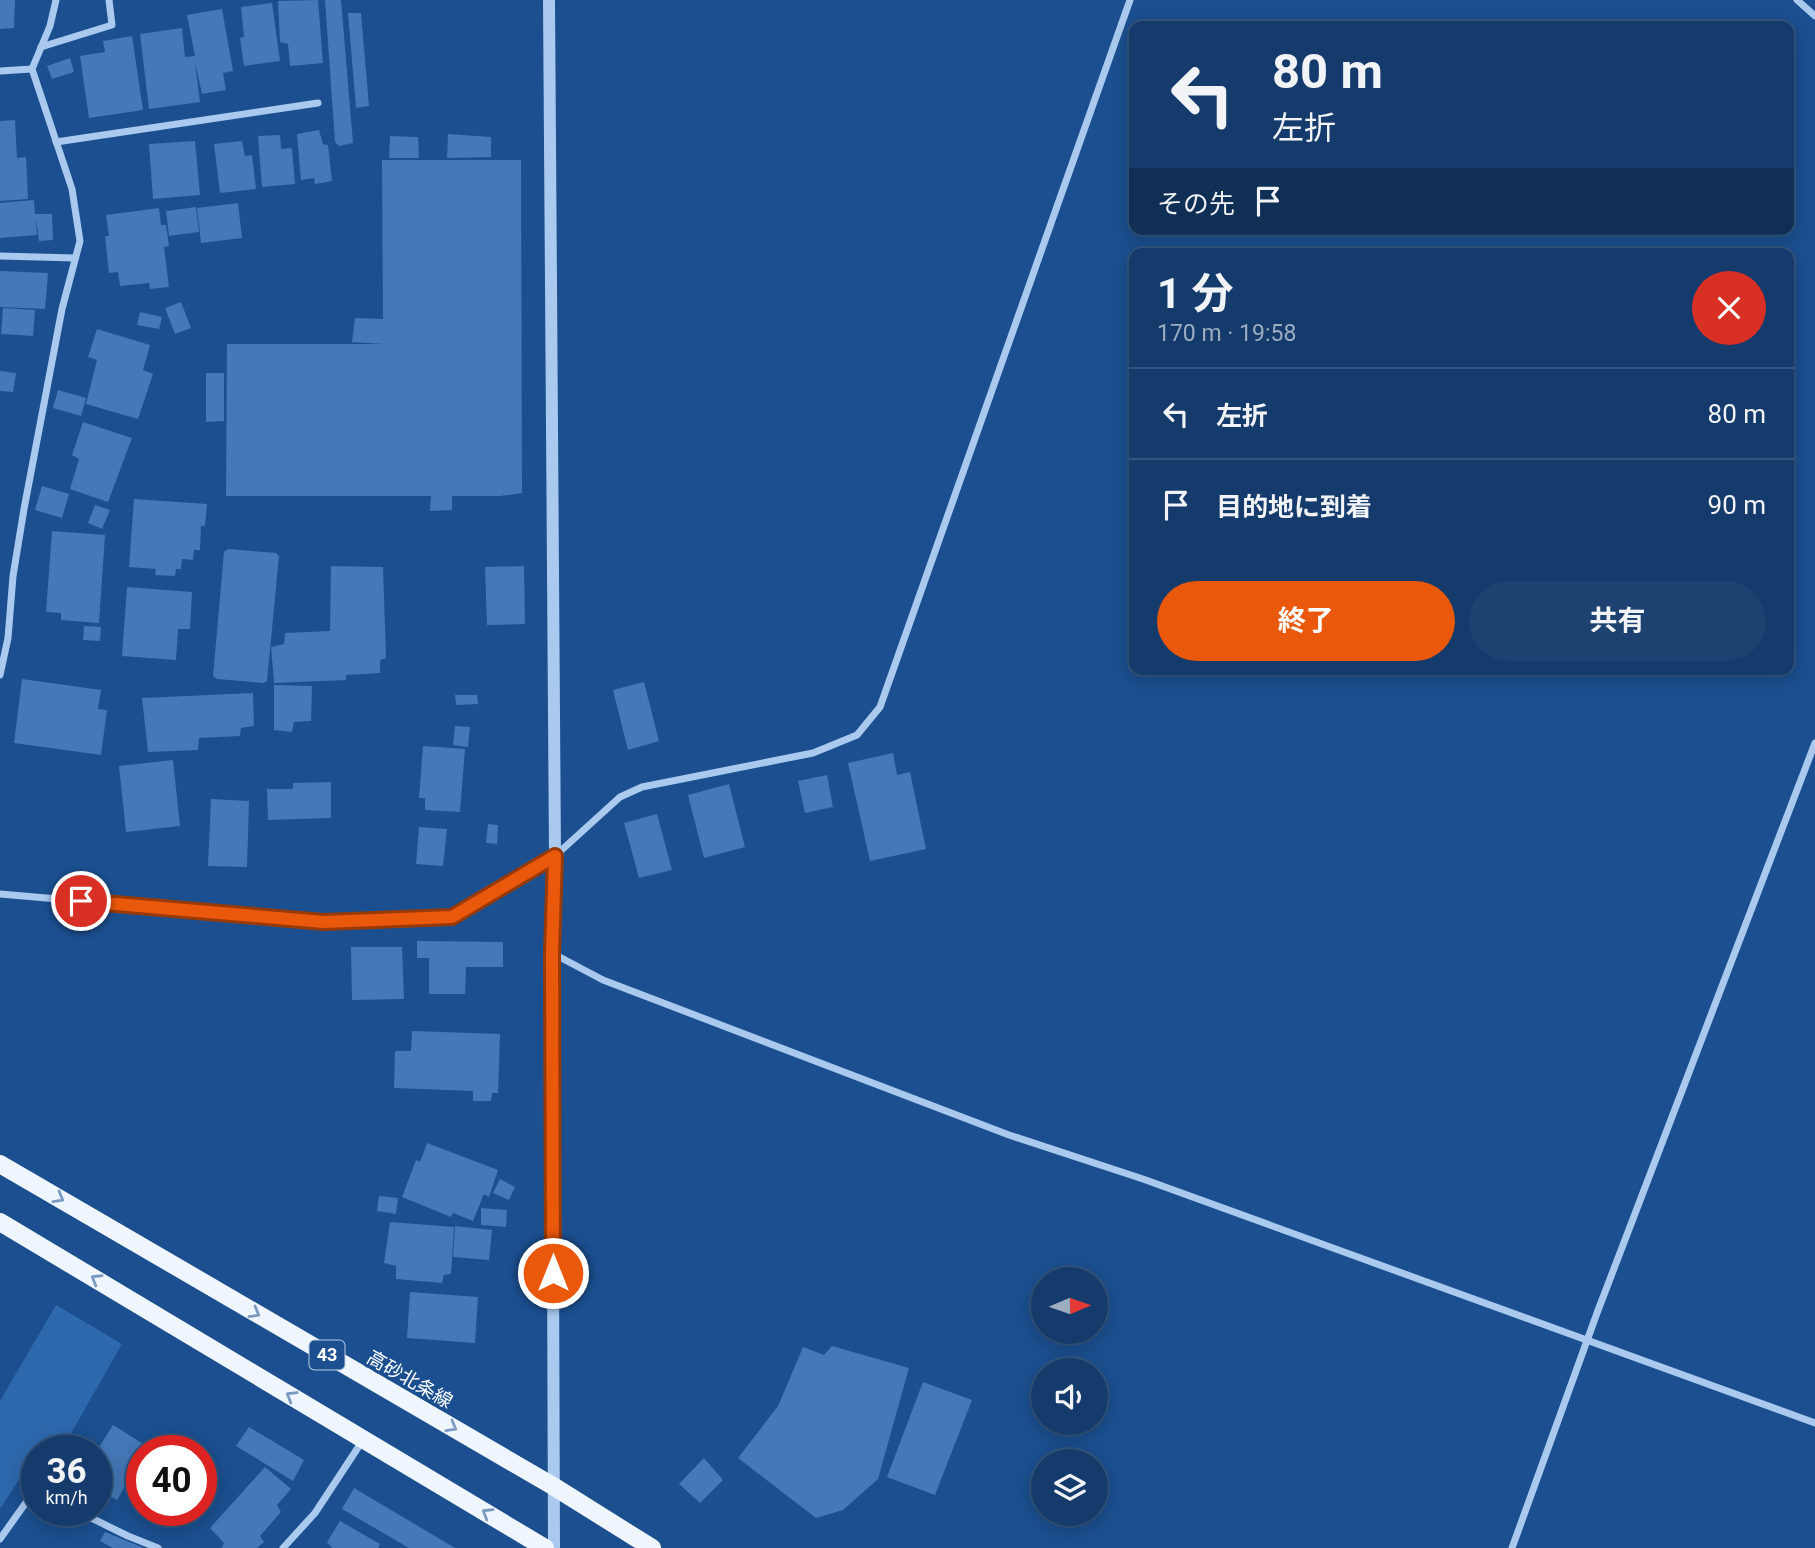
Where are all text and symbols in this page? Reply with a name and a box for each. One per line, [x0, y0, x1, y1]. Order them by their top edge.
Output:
text: 80 m [1272, 43, 1383, 100]
icon: left [1157, 49, 1248, 140]
text: 左折 [1272, 109, 1336, 147]
icon: arrive [1249, 182, 1287, 220]
text: その先 [1157, 189, 1235, 219]
text: 1 分 [1157, 269, 1234, 318]
button: close [1692, 271, 1766, 345]
text: 170 m · 19:58 [1157, 320, 1296, 347]
icon: left [1157, 395, 1195, 433]
text: 80 m [1708, 399, 1766, 429]
text: 左折 [1216, 401, 1268, 431]
icon: arrive [1157, 486, 1195, 524]
text: 90 m [1708, 490, 1766, 520]
text: 目的地に到着 [1216, 492, 1372, 522]
button: 終了 [1157, 581, 1455, 661]
button: 共有 [1469, 581, 1766, 661]
pin [51, 871, 111, 931]
icon: arrive [62, 882, 100, 920]
one-way arrow [51, 1190, 64, 1203]
position arrow [516, 1236, 590, 1310]
north arrow [1031, 1267, 1108, 1344]
map controls [1031, 1267, 1108, 1526]
one-way arrow [91, 1275, 104, 1288]
one-way arrow [248, 1305, 261, 1318]
road number: 43 [310, 1340, 344, 1370]
street label: 高砂北条線 [363, 1346, 457, 1413]
button: sound [1031, 1358, 1108, 1435]
one-way arrow [286, 1391, 299, 1404]
one-way arrow [445, 1419, 458, 1432]
speed limit sign: 40 [126, 1435, 217, 1526]
button: layers [1031, 1449, 1108, 1526]
text: 36 [46, 1451, 87, 1492]
text: km/h [45, 1487, 88, 1508]
one-way arrow [481, 1508, 494, 1521]

